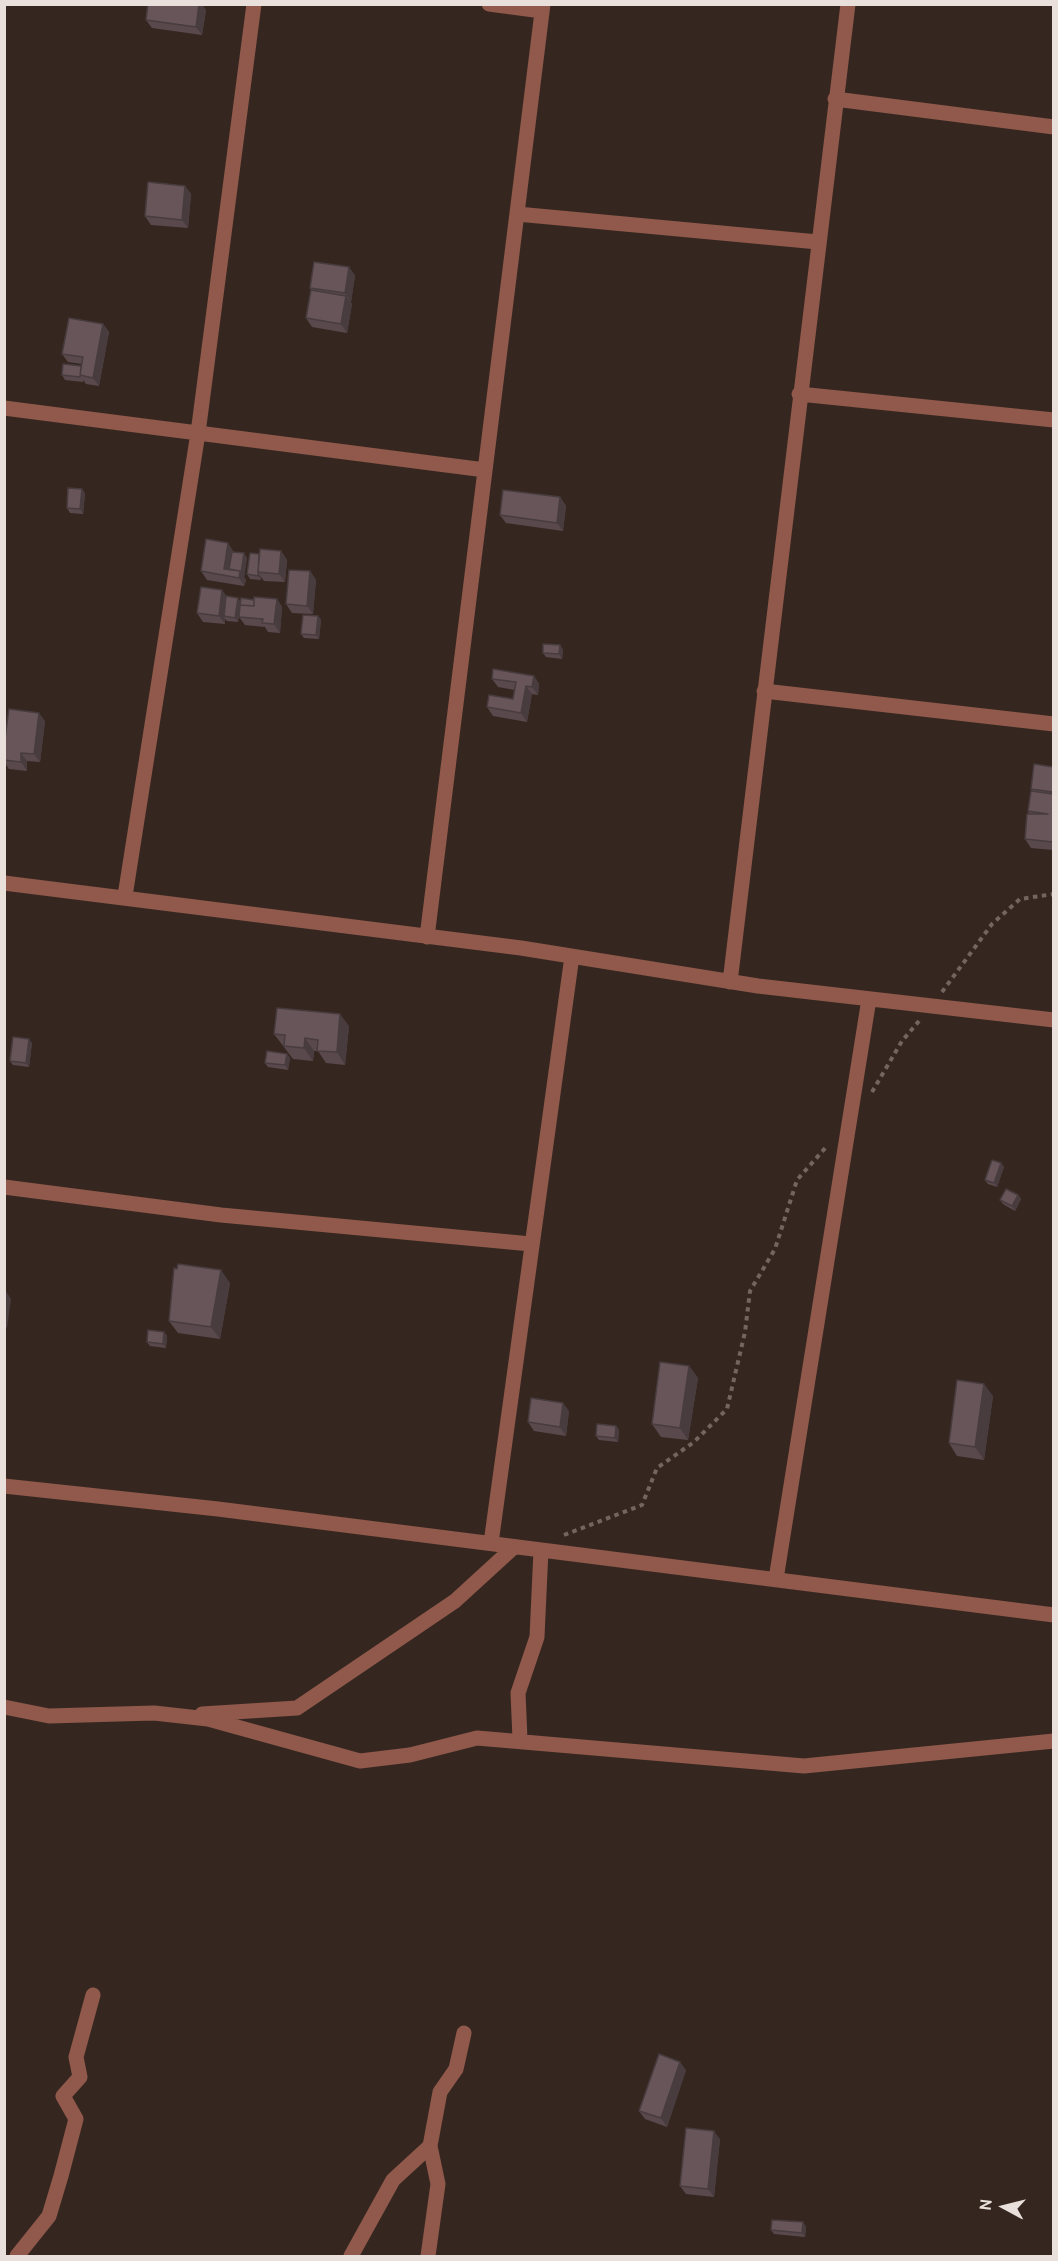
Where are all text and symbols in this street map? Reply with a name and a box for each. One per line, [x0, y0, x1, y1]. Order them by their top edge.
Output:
north arrow [974, 2177, 1034, 2237]
text: N [976, 2198, 996, 2212]

